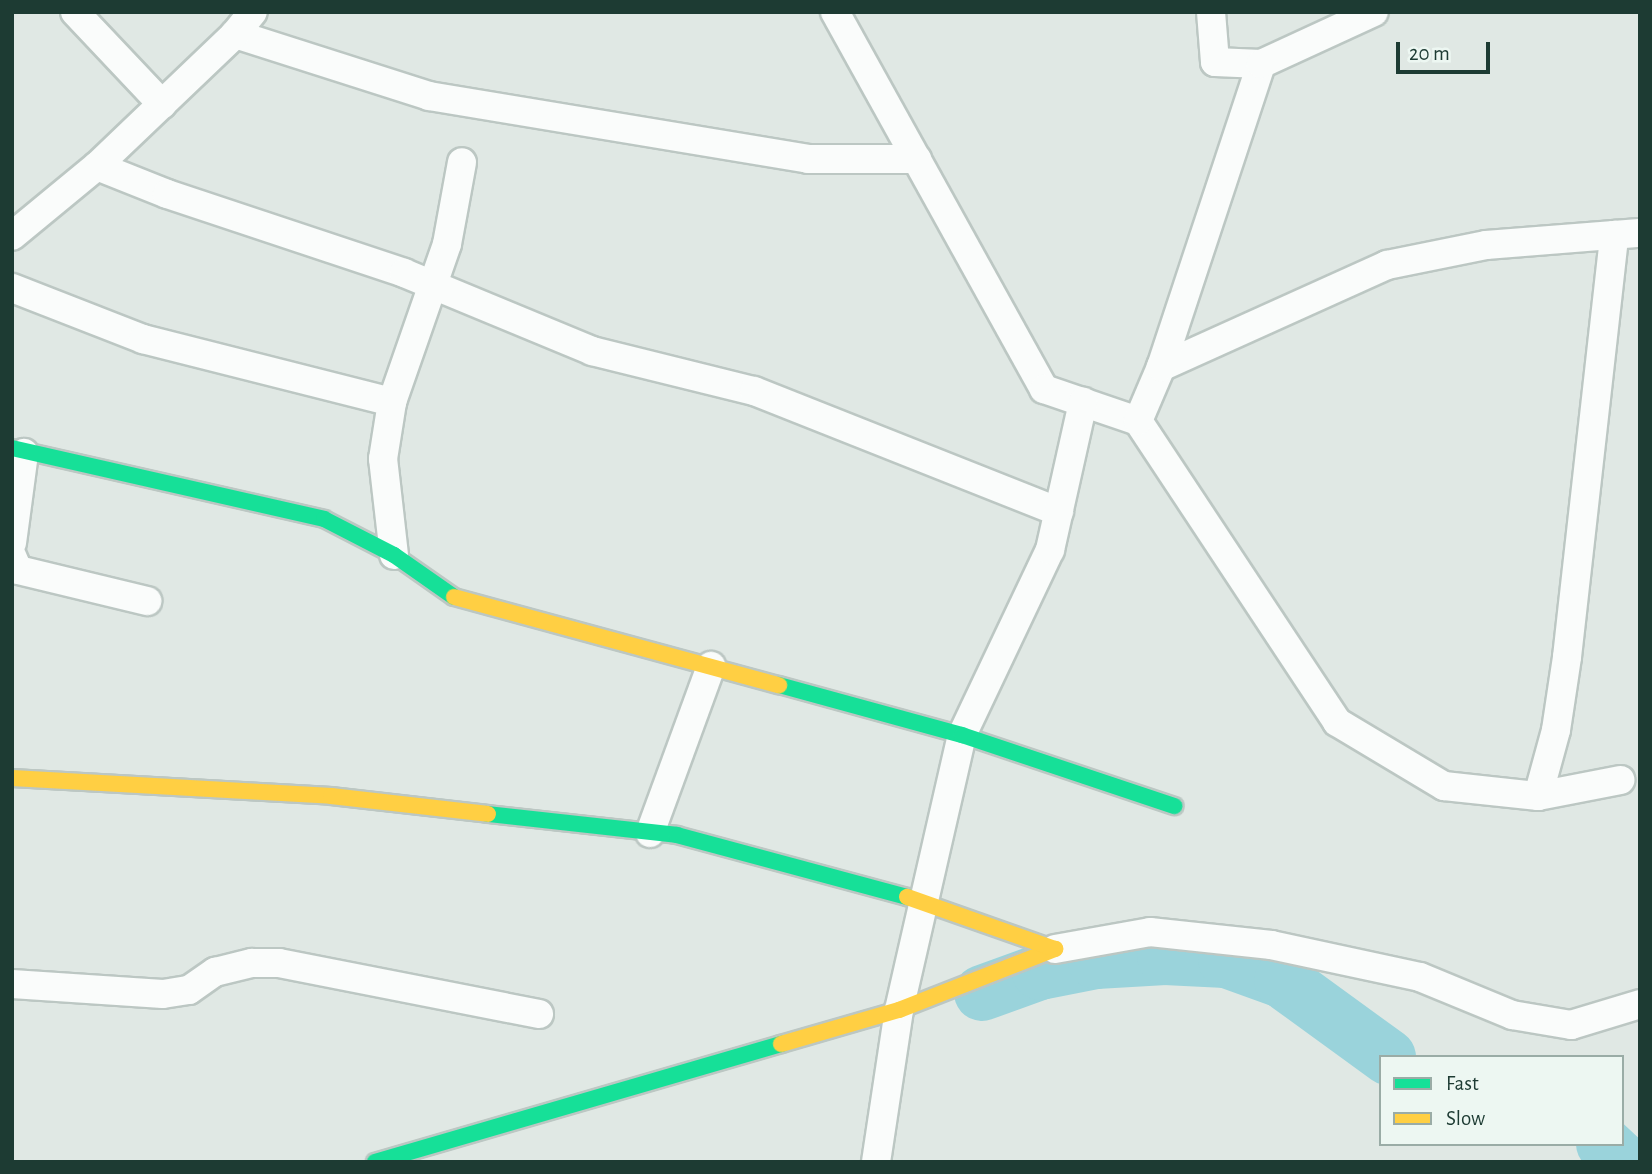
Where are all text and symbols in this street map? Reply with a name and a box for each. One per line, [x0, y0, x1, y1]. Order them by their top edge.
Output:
scale bar [1400, 28, 1494, 72]
text: 20 m [1409, 43, 1450, 64]
legend [1379, 1055, 1624, 1146]
text: Fast [1446, 1073, 1479, 1094]
text: Slow [1446, 1108, 1485, 1129]

